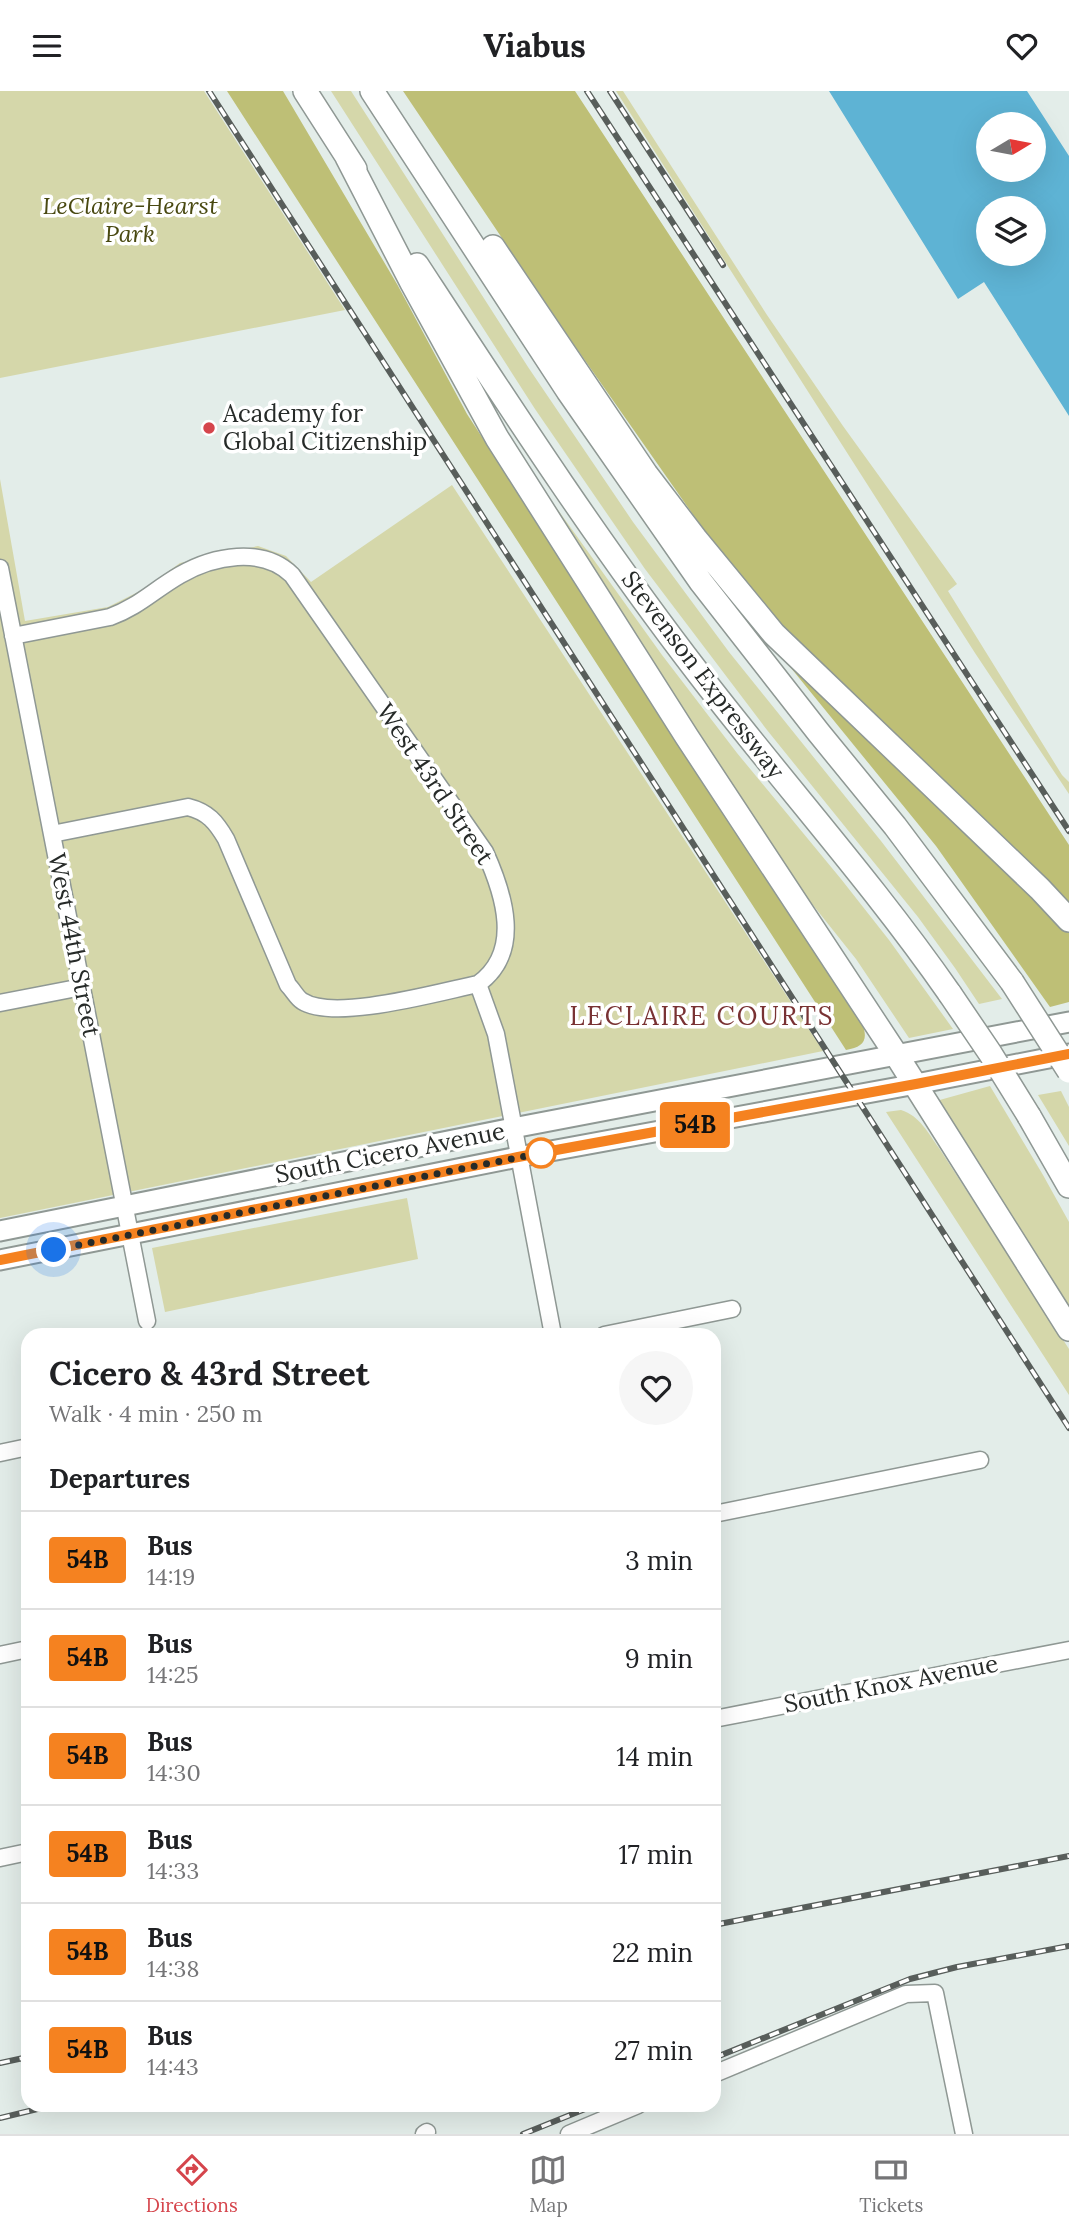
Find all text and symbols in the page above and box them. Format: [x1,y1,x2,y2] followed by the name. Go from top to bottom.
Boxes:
[483,25,586,66] text: Viabus
[28,27,66,65] icon: menu
[1003,27,1041,65] icon: heart
[976,112,1046,182] north arrow
[976,112,1046,266] map controls
[42,190,218,249] park label: LeClaire-Hearst Park
[976,196,1046,266] button: layers
[222,398,427,457] place label: Academy for Global Citizenship
[201,420,217,436] marker: Academy for Global Citizenship
[615,565,792,785] street label: Stevenson Expressway
[370,697,501,871] street label: West 43rd Street
[41,850,108,1040] street label: West 44th Street
[569,999,835,1032] district label: LECLAIRE COURTS
[655,1102,735,1148] line badge: 54B
[674,1109,716,1140] text: 54B
[273,1115,507,1190] street label: South Cicero Avenue
[526,1138,556,1168] unlabelled marker
[36,1232,71,1267] your location
[619,1351,693,1425] button: heart
[49,1352,369,1394] text: Cicero & 43rd Street
[49,1399,262,1428] text: Walk · 4 min · 250 m
[49,1462,190,1495] text: Departures
[147,1529,193,1562] text: Bus
[66,1544,109,1575] text: 54B
[625,1544,693,1577] text: 3 min
[147,1562,195,1591] text: 14:19
[147,1627,193,1660] text: Bus
[66,1642,109,1673] text: 54B
[625,1642,693,1675] text: 9 min
[781,1648,1001,1719] street label: South Knox Avenue
[147,1660,198,1689] text: 14:25
[147,1725,193,1758] text: Bus
[66,1740,109,1771] text: 54B
[616,1740,693,1773] text: 14 min
[147,1758,201,1787] text: 14:30
[147,1823,193,1856] text: Bus
[66,1838,109,1869] text: 54B
[618,1838,693,1871] text: 17 min
[147,1856,199,1885] text: 14:33
[147,1921,193,1954] text: Bus
[66,1936,109,1967] text: 54B
[612,1936,693,1969] text: 22 min
[147,1954,199,1983] text: 14:38
[147,2019,193,2052] text: Bus
[66,2034,109,2065] text: 54B
[614,2034,693,2067] text: 27 min
[147,2052,199,2081] text: 14:43
[146,2151,238,2217] tab: Directions
[529,2151,568,2217] tab: Map
[859,2151,923,2217] tab: Tickets

